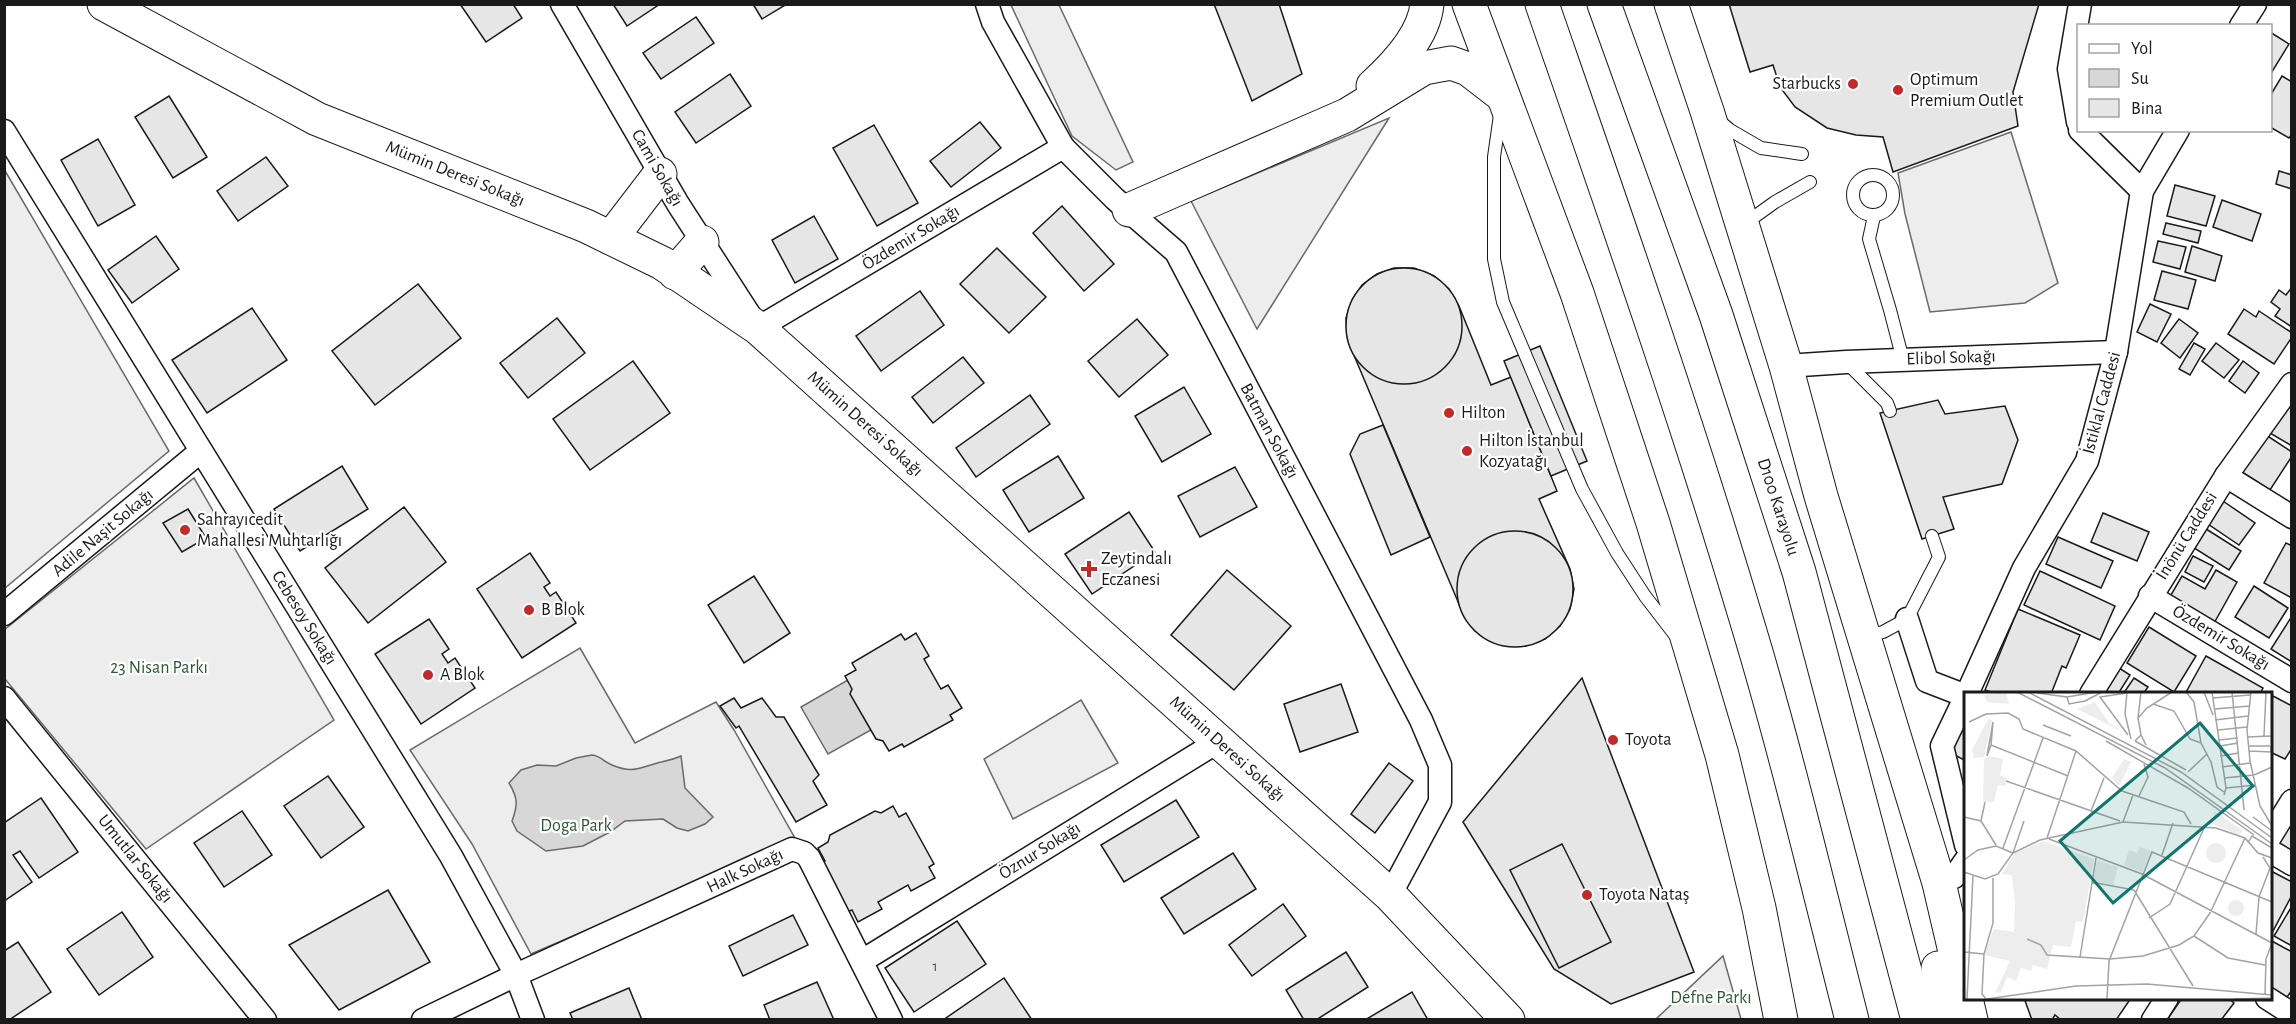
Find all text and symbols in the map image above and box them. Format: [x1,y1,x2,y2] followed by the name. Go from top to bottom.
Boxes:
[2077,24,2272,132] legend
[2131,40,2153,58] text: Yol
[2131,70,2149,88] text: Su
[1910,71,2023,110] place label: Optimum Premium Outlet
[1773,75,1841,93] place label: Starbucks
[1846,77,1860,91] marker: Starbucks
[1891,83,1905,97] marker: Optimum Premium Outlet
[2131,100,2163,118] text: Bina
[628,126,686,210] street label: Cami Sokağı
[383,138,527,210] street label: Mümin Deresi Sokağı
[858,200,963,274] street label: Özdemir Sokağı
[1906,347,1996,369] street label: Elibol Sokağı
[2078,349,2124,456] street label: İstiklal Caddesi
[804,368,926,480] street label: Mümin Deresi Sokağı
[1236,381,1302,481] street label: Batman Sokağı
[1461,404,1506,422] place label: Hilton
[1442,406,1456,420] marker: Hilton
[1479,430,1584,471] place label: Hilton İstanbul Kozyatağı
[1460,444,1474,458] marker: Hilton İstanbul Kozyatağı
[1754,456,1802,558] street label: D100 Karayolu
[49,486,157,580] street label: Adile Naşit Sokağı
[2151,488,2221,583] street label: İnönü Caddesi
[197,511,342,550] place label: Sahrayıcedit Mahallesi Muhtarlığı
[178,523,192,537] marker: Sahrayıcedit Mahallesi Muhtarlığı
[1101,550,1172,589] place label: Zeytindalı Eczanesi
[1082,562,1096,576] marker: Zeytindalı Eczanesi
[268,568,340,668] street label: Cebesoy Sokağı
[2169,600,2274,674] street label: Özdemir Sokağı
[541,601,586,619] place label: B Blok
[522,603,536,617] marker: B Blok
[110,659,208,677] park label: 23 Nisan Parkı
[440,666,485,684] place label: A Blok
[421,668,435,682] marker: A Blok
[1964,692,2272,1000] inset map
[1166,693,1288,805] street label: Mümin Deresi Sokağı
[1625,731,1672,749] place label: Toyota
[1606,733,1620,747] marker: Toyota
[94,811,176,907] street label: Umutlar Sokağı
[540,817,612,835] park label: Doga Park
[995,817,1084,883] street label: Öznur Sokağı
[704,845,786,897] street label: Halk Sokağı
[1599,886,1690,904] place label: Toyota Nataş
[1580,888,1594,902] marker: Toyota Nataş
[932,959,938,974] house number: 1
[1670,989,1752,1007] park label: Defne Parkı

